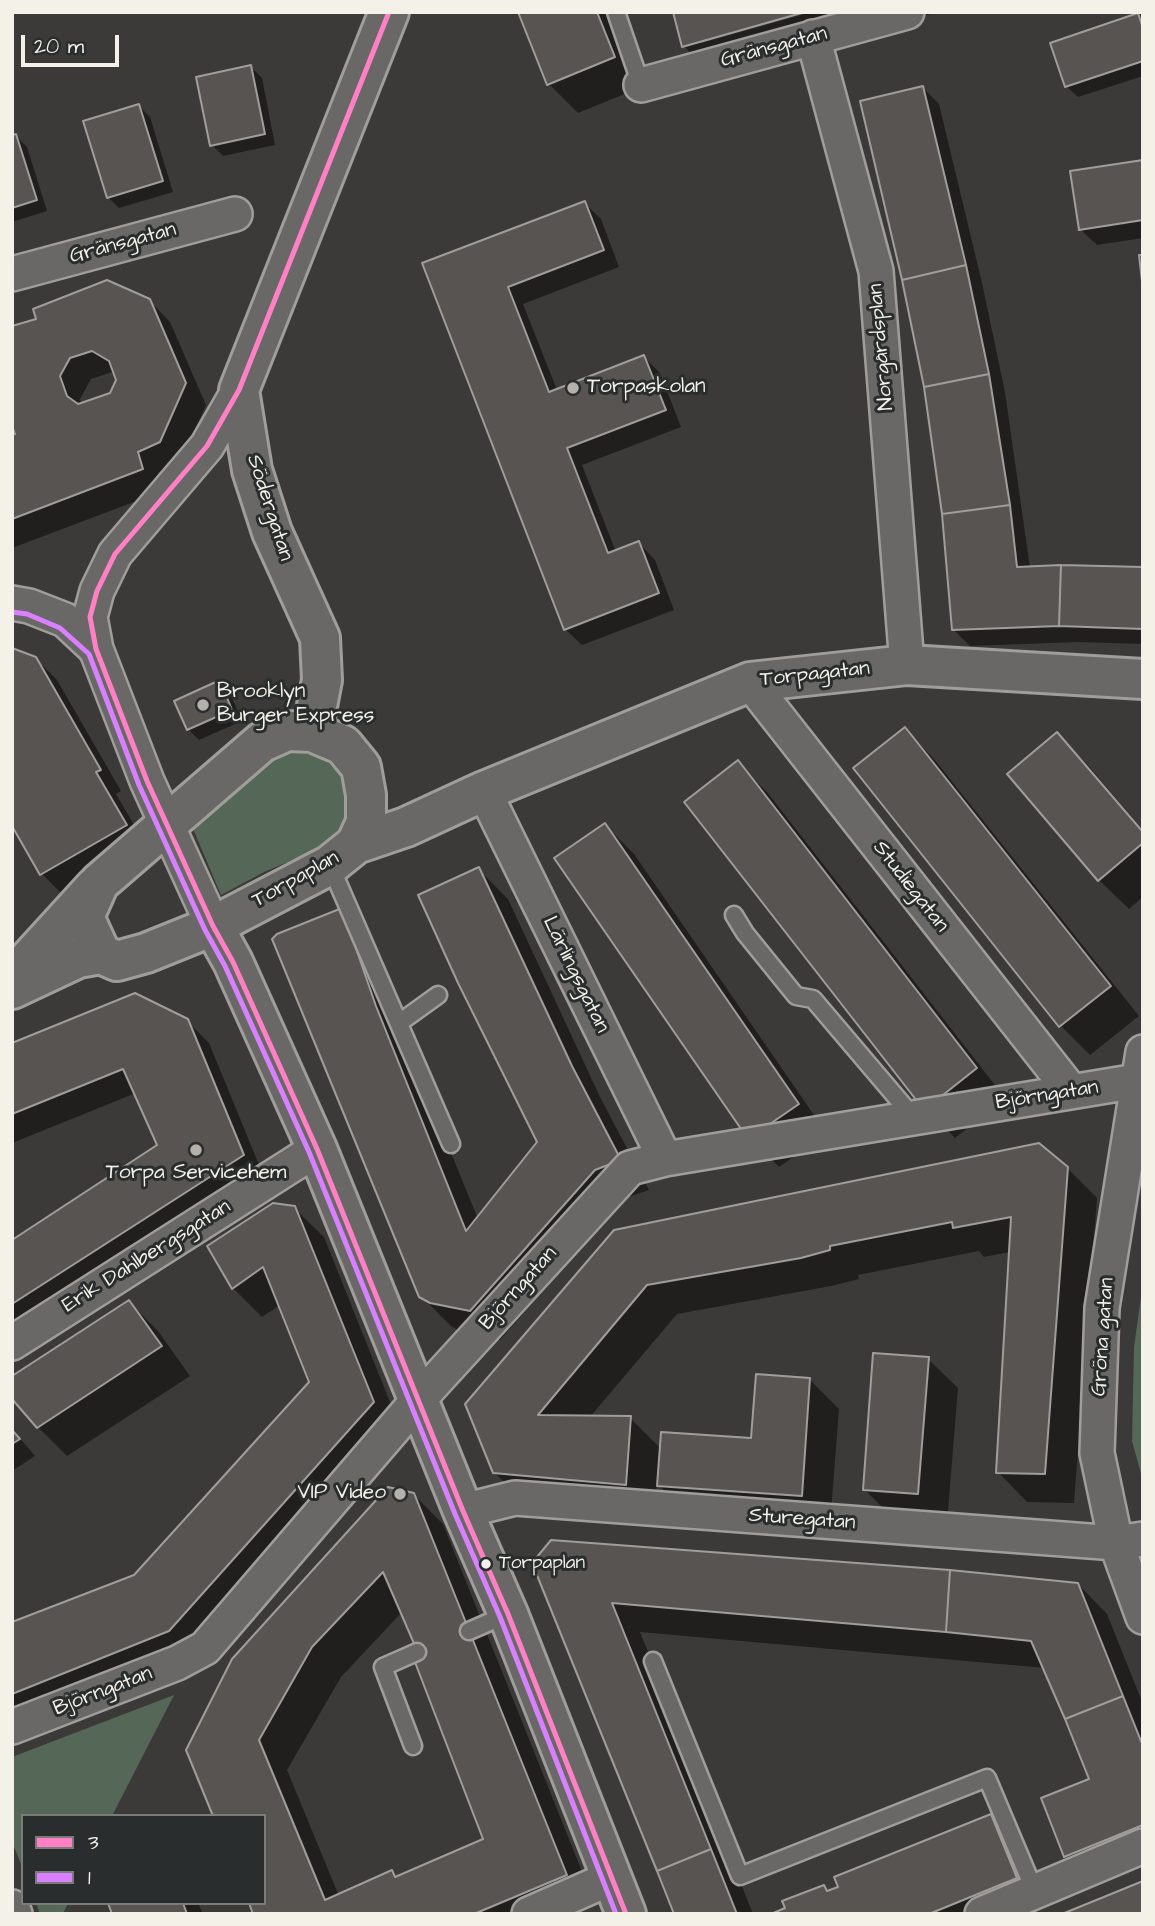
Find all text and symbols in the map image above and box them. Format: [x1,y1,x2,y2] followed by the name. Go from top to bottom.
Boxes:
[24,21,122,65] scale bar
[718,22,830,74] street label: Gränsgatan
[34,32,84,61] text: 20 m
[67,218,179,270] street label: Gränsgatan
[864,283,900,411] street label: Norgårdsplan
[587,375,706,401] place label: Torpaskolan
[565,380,581,396] marker: Torpaskolan
[240,452,298,564] street label: Södergatan
[759,657,871,693] street label: Torpagatan
[217,680,374,730] place label: Brooklyn Burger Express
[195,697,211,713] marker: Brooklyn Burger Express
[866,836,954,938] street label: Studiegatan
[248,846,344,914] street label: Torpaplan
[536,913,614,1037] street label: Lärlingsgatan
[994,1075,1100,1117] street label: Björngatan
[188,1142,204,1158] marker: Torpa Servicehem
[106,1161,286,1187] place label: Torpa Servicehem
[58,1195,236,1319] street label: Erik Dahlbergsgatan
[475,1242,563,1336] street label: Björngatan
[1087,1277,1121,1397] street label: Gröna gatan
[298,1481,386,1507] place label: VIP Video
[392,1486,408,1502] marker: VIP Video
[748,1504,856,1536] street label: Sturegatan
[499,1553,585,1575] place label: Torpaplan
[479,1557,493,1571] marker: Torpaplan
[50,1662,156,1722] street label: Björngatan
[21,1814,266,1905] legend
[88,1828,99,1857] text: 3
[88,1863,91,1892] text: 1

